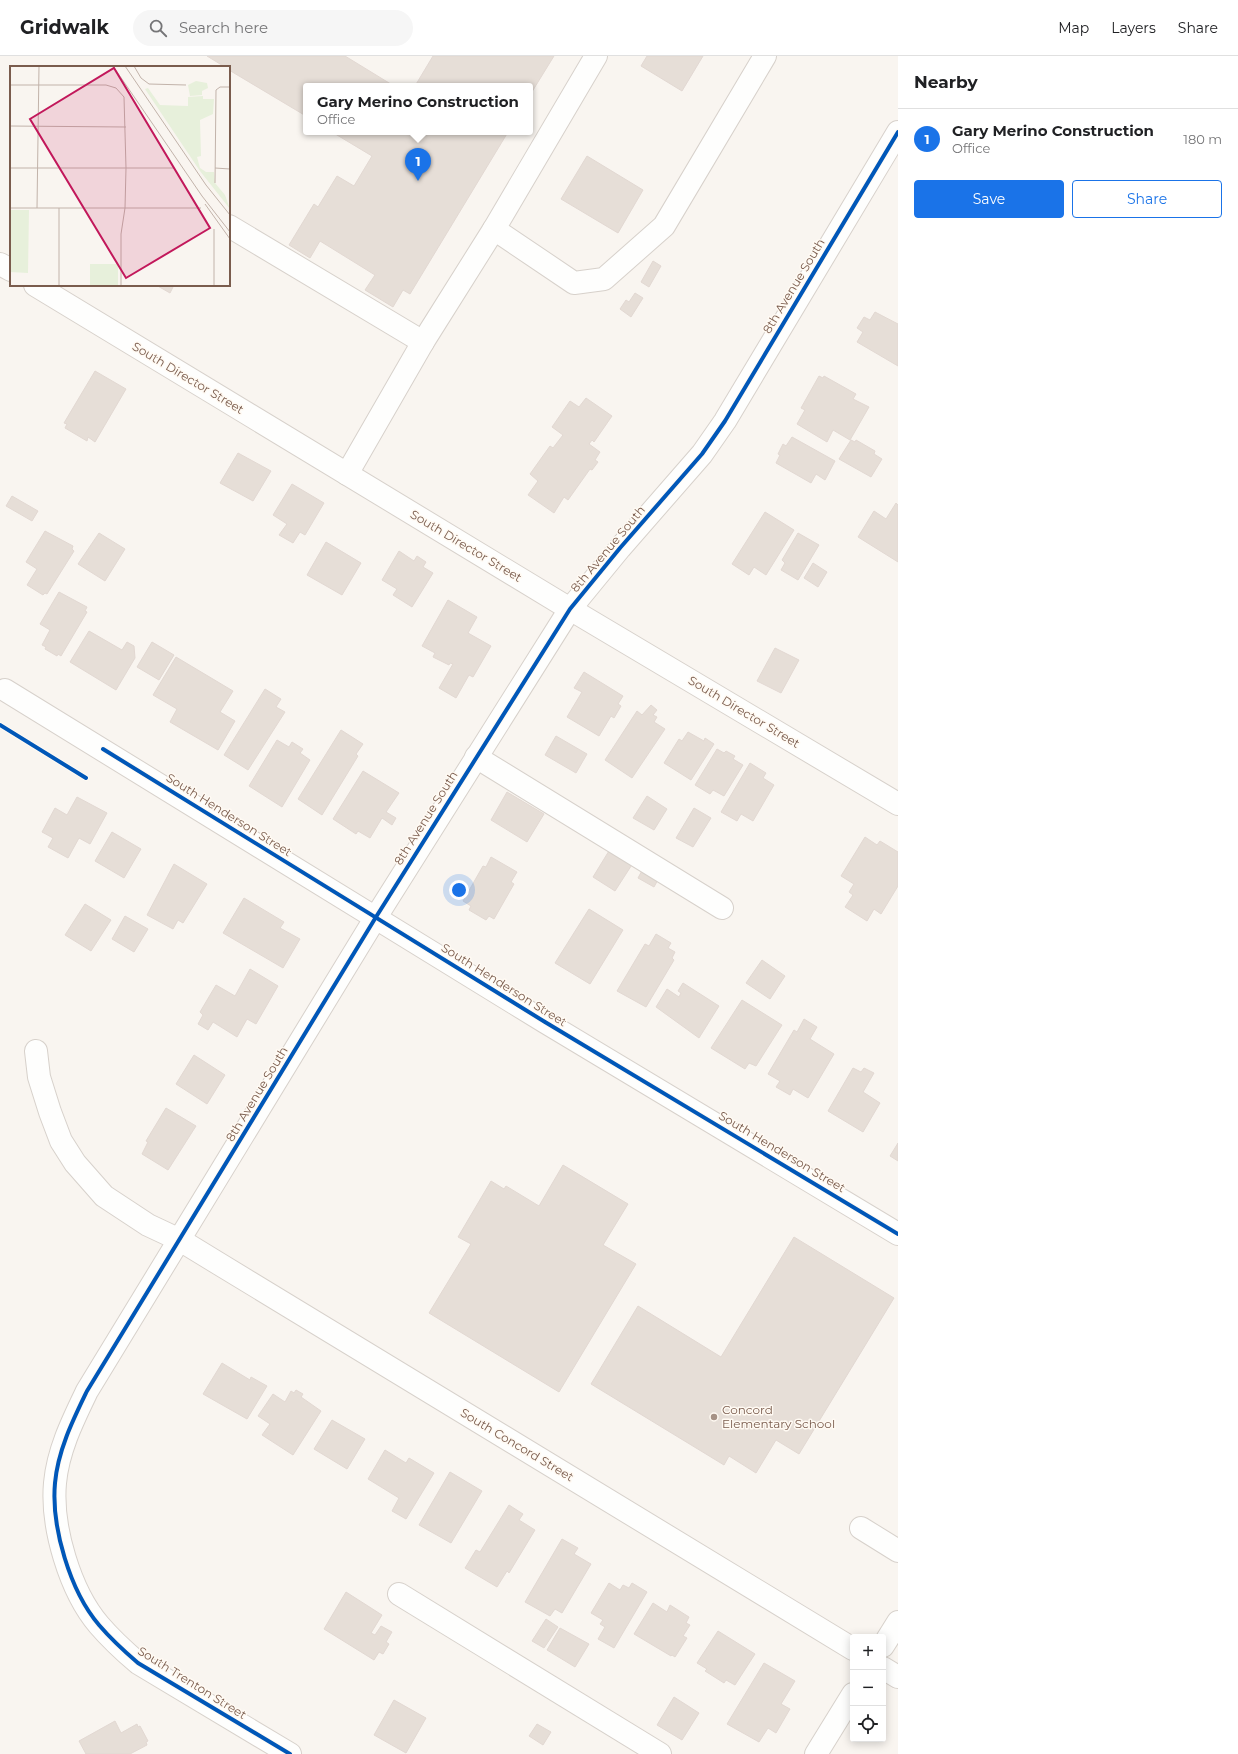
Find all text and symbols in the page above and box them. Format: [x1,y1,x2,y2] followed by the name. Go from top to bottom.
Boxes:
[133,10,413,46] search box
[20,16,109,39] text: Gridwalk
[147,17,169,39] icon: search
[179,18,268,37] text: Search here
[1058,19,1089,37] text: Map
[1111,19,1156,37] text: Layers
[1178,19,1218,37] text: Share
[10,66,230,286] inset map
[914,72,978,92] text: Nearby
[303,83,533,135] popup
[317,92,519,111] text: Gary Merino Construction
[317,111,355,127] text: Office
[952,121,1154,140] text: Gary Merino Construction
[924,131,930,147] text: 1
[1183,131,1222,147] text: 180 m
[952,140,990,156] text: Office
[405,148,431,181] pin: 1
[914,180,1064,218] button: Save
[1072,180,1222,218] button: Share
[759,236,828,336] street label: 8th Avenue South
[130,338,247,417] street label: South Director Street
[567,502,648,595] street label: 8th Avenue South
[408,506,525,585] street label: South Director Street
[686,672,803,751] street label: South Director Street
[391,768,461,868] street label: 8th Avenue South
[164,770,295,859] street label: South Henderson Street
[449,880,469,900] your location
[439,940,570,1029] street label: South Henderson Street
[222,1044,291,1144] street label: 8th Avenue South
[716,1108,848,1195] street label: South Henderson Street
[722,1402,835,1431] place label: Concord Elementary School
[458,1405,577,1484] street label: South Concord Street
[709,1412,719,1422] marker: Concord Elementary School
[850,1634,886,1742] map controls
[850,1634,886,1670] button: +
[135,1643,250,1722] street label: South Trenton Street
[850,1670,886,1706] button: −
[850,1706,886,1742] button: locate

